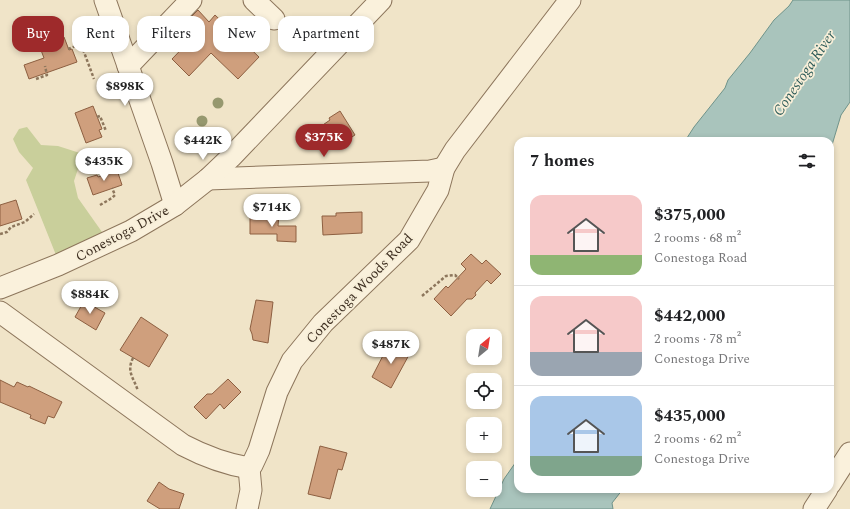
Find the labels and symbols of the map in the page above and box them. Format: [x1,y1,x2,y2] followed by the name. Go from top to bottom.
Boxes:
[767,25,842,121] water label: Conestoga River
[97,73,153,107] pin: $898K
[296,124,352,158] pin: $375K
[175,127,231,161] pin: $442K
[76,148,132,182] pin: $435K
[244,194,300,228] pin: $714K
[72,200,173,267] street label: Conestoga Drive
[301,228,418,348] street label: Conestoga Woods Road
[62,281,118,315] pin: $884K
[466,329,502,365] north arrow
[363,331,419,365] pin: $487K

